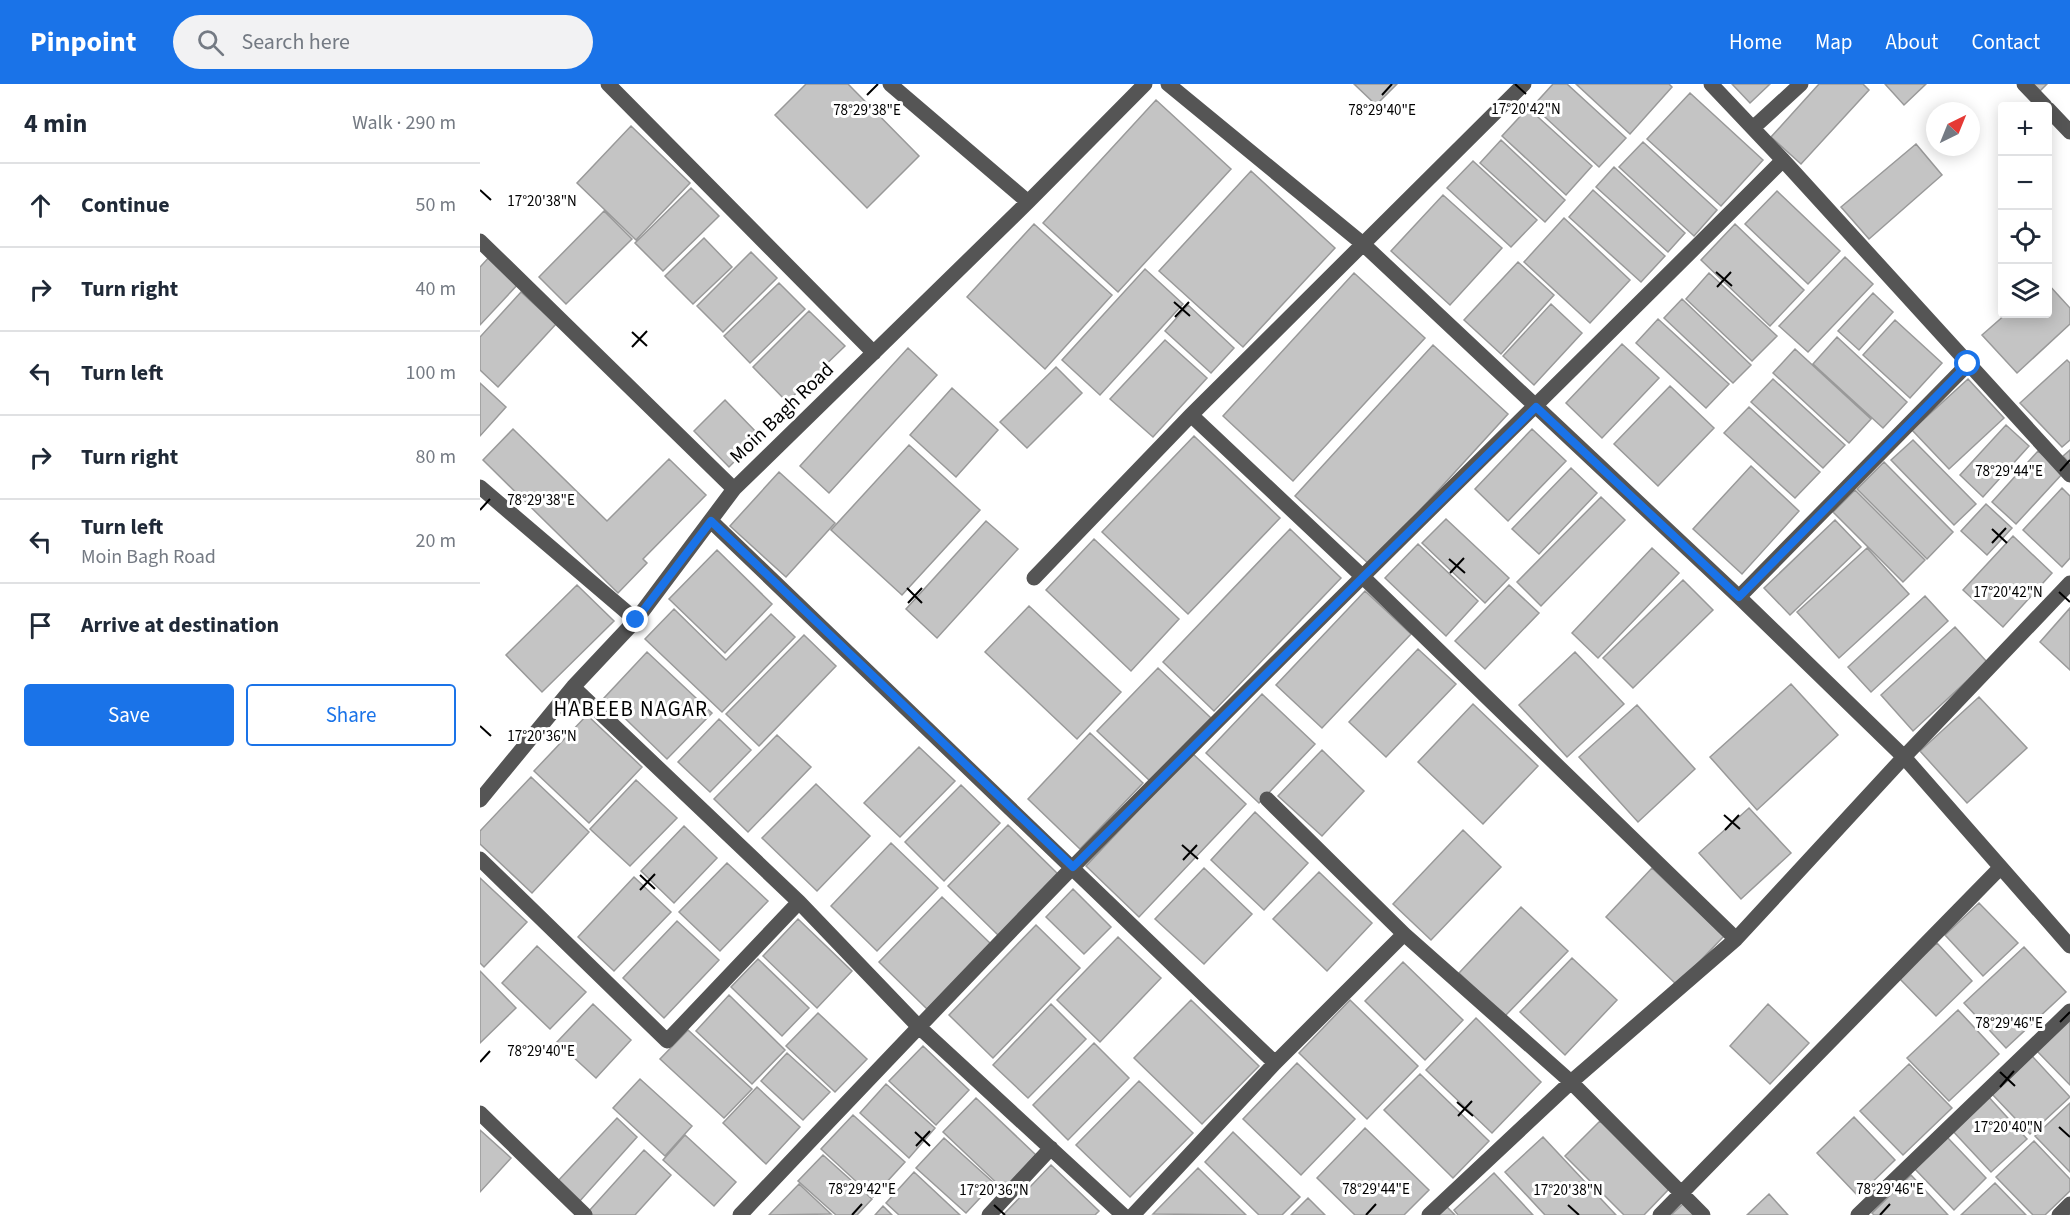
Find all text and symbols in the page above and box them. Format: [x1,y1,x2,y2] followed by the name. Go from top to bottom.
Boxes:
[173,15,593,69] search box
[30,22,137,62] text: Pinpoint
[194,26,227,59] icon: search
[242,26,350,58] text: Search here
[1729,27,1782,57] text: Home
[1815,27,1853,57] text: Map
[1886,27,1938,57] text: About
[1971,27,2040,57] text: Contact
[1491,99,1561,120] text: 17°20'42"N
[833,100,901,121] text: 78°29'38"E
[1348,100,1416,121] text: 78°29'40"E
[1926,102,1980,156] north arrow
[1998,102,2052,318] map controls
[1998,102,2052,156] button: +
[24,105,87,142] text: 4 min
[352,109,456,137] text: Walk · 290 m
[1998,156,2052,210] button: −
[24,189,57,222] icon: ahead
[81,189,170,221] text: Continue
[416,191,456,219] text: 50 m
[507,191,577,212] text: 17°20'38"N
[1998,210,2052,264] button: locate
[1998,264,2052,318] button: layers
[24,273,57,306] icon: right
[81,273,178,305] text: Turn right
[416,275,456,303] text: 40 m
[1954,350,1980,376] route start
[724,356,840,470] street label: Moin Bagh Road
[24,357,57,390] icon: left
[81,357,163,389] text: Turn left
[406,359,456,387] text: 100 m
[24,441,57,474] icon: right
[81,441,178,473] text: Turn right
[416,443,456,471] text: 80 m
[1975,461,2043,482] text: 78°29'44"E
[507,490,575,511] text: 78°29'38"E
[81,511,163,543] text: Turn left
[24,525,57,558] icon: left
[416,527,456,555] text: 20 m
[81,543,216,571] text: Moin Bagh Road
[1973,582,2043,603] text: 17°20'42"N
[622,606,648,632] route end
[24,609,57,642] icon: arrive
[81,609,279,641] text: Arrive at destination
[24,684,234,746] button: Save
[246,684,456,746] button: Share
[553,694,709,724] district label: HABEEB NAGAR
[507,726,577,747] text: 17°20'36"N
[1975,1013,2043,1034] text: 78°29'46"E
[507,1041,575,1062] text: 78°29'40"E
[1973,1117,2043,1138] text: 17°20'40"N
[828,1179,896,1200] text: 78°29'42"E
[1342,1179,1410,1200] text: 78°29'44"E
[1856,1179,1924,1200] text: 78°29'46"E
[959,1180,1029,1201] text: 17°20'36"N
[1533,1180,1603,1201] text: 17°20'38"N

